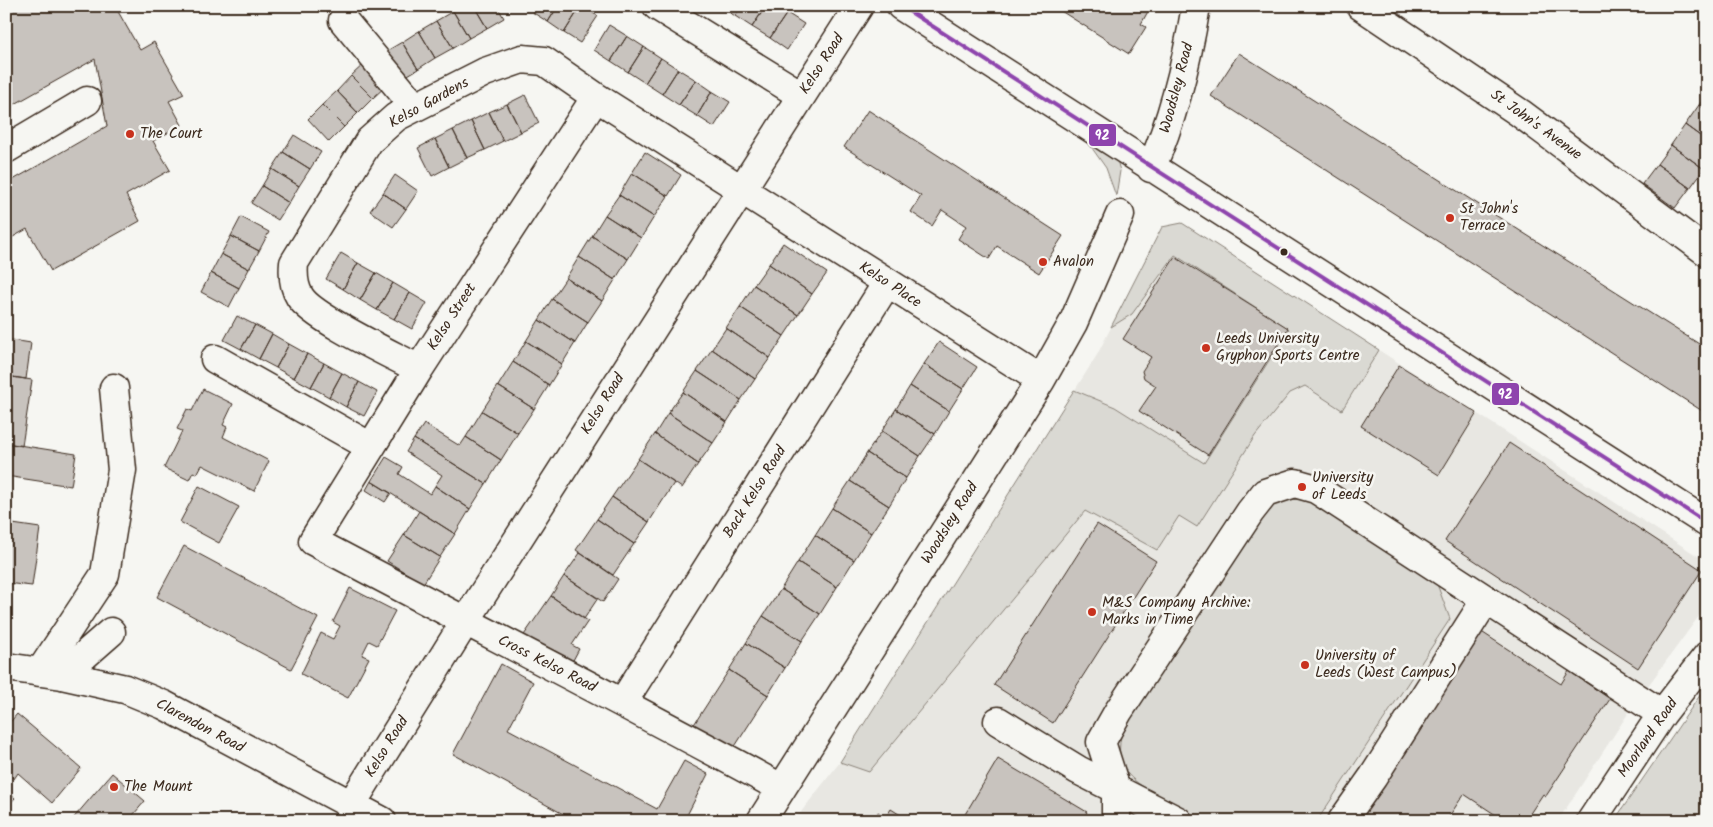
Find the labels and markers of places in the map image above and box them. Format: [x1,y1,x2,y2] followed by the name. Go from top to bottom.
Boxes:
[140,122,203,146] place label: The Court
[124,128,136,140] marker: The Court
[1460,197,1519,238] place label: St John's Terrace
[1444,212,1456,224] marker: St John's Terrace
[1279,247,1289,257] unlabelled marker
[1053,250,1094,274] place label: Avalon
[1037,256,1049,268] marker: Avalon
[1216,327,1360,368] place label: Leeds University Gryphon Sports Centre
[1200,342,1212,354] marker: Leeds University Gryphon Sports Centre
[1312,466,1374,507] place label: University of Leeds
[1296,481,1308,493] marker: University of Leeds
[1102,591,1251,632] place label: M&S Company Archive: Marks in Time
[1086,606,1098,618] marker: M&S Company Archive: Marks in Time
[1315,644,1457,685] place label: University of Leeds (West Campus)
[1299,659,1311,671] marker: University of Leeds (West Campus)
[124,775,193,799] place label: The Mount
[108,781,120,793] marker: The Mount

